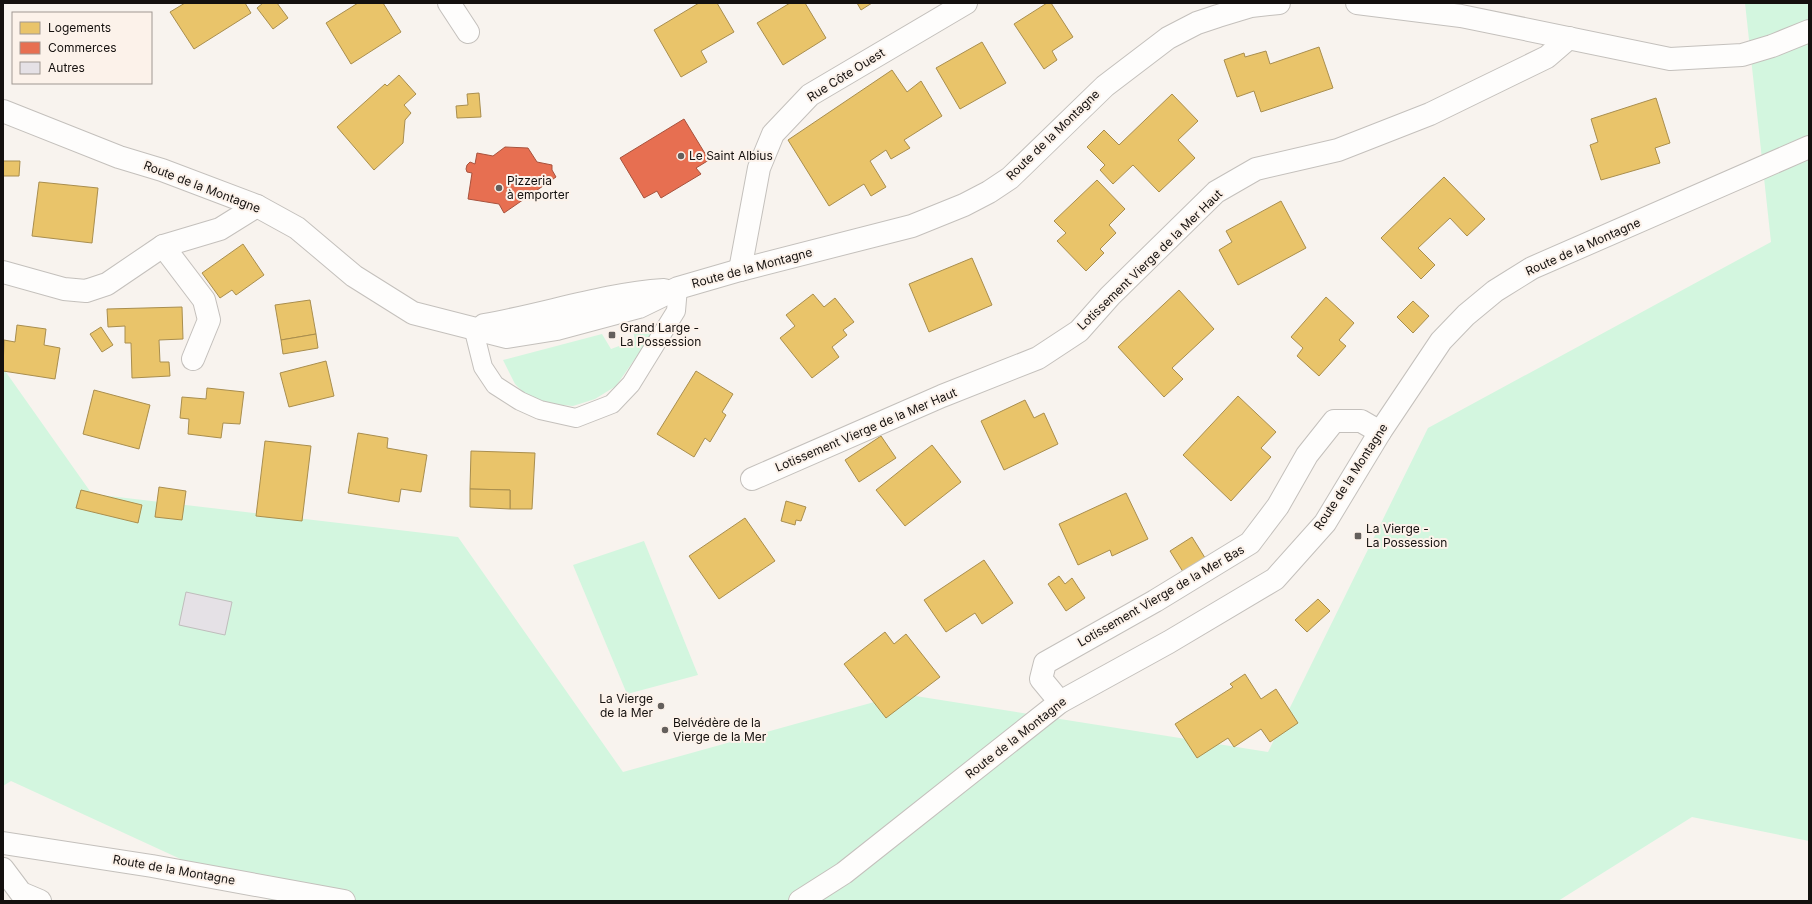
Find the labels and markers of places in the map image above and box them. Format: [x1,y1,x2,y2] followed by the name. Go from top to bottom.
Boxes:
[689,148,773,163] place label: Le Saint Albius
[676,151,686,161] marker: Le Saint Albius
[507,173,570,202] place label: Pizzeria à emporter
[494,183,504,193] marker: Pizzeria à emporter
[620,320,701,349] place label: Grand Large - La Possession
[607,330,617,340] marker: Grand Large - La Possession
[1366,521,1447,550] place label: La Vierge - La Possession
[1353,531,1363,541] marker: La Vierge - La Possession
[599,691,653,720] place label: La Vierge de la Mer
[656,701,666,711] marker: La Vierge de la Mer
[673,715,767,744] place label: Belvédère de la Vierge de la Mer
[660,725,670,735] marker: Belvédère de la Vierge de la Mer

